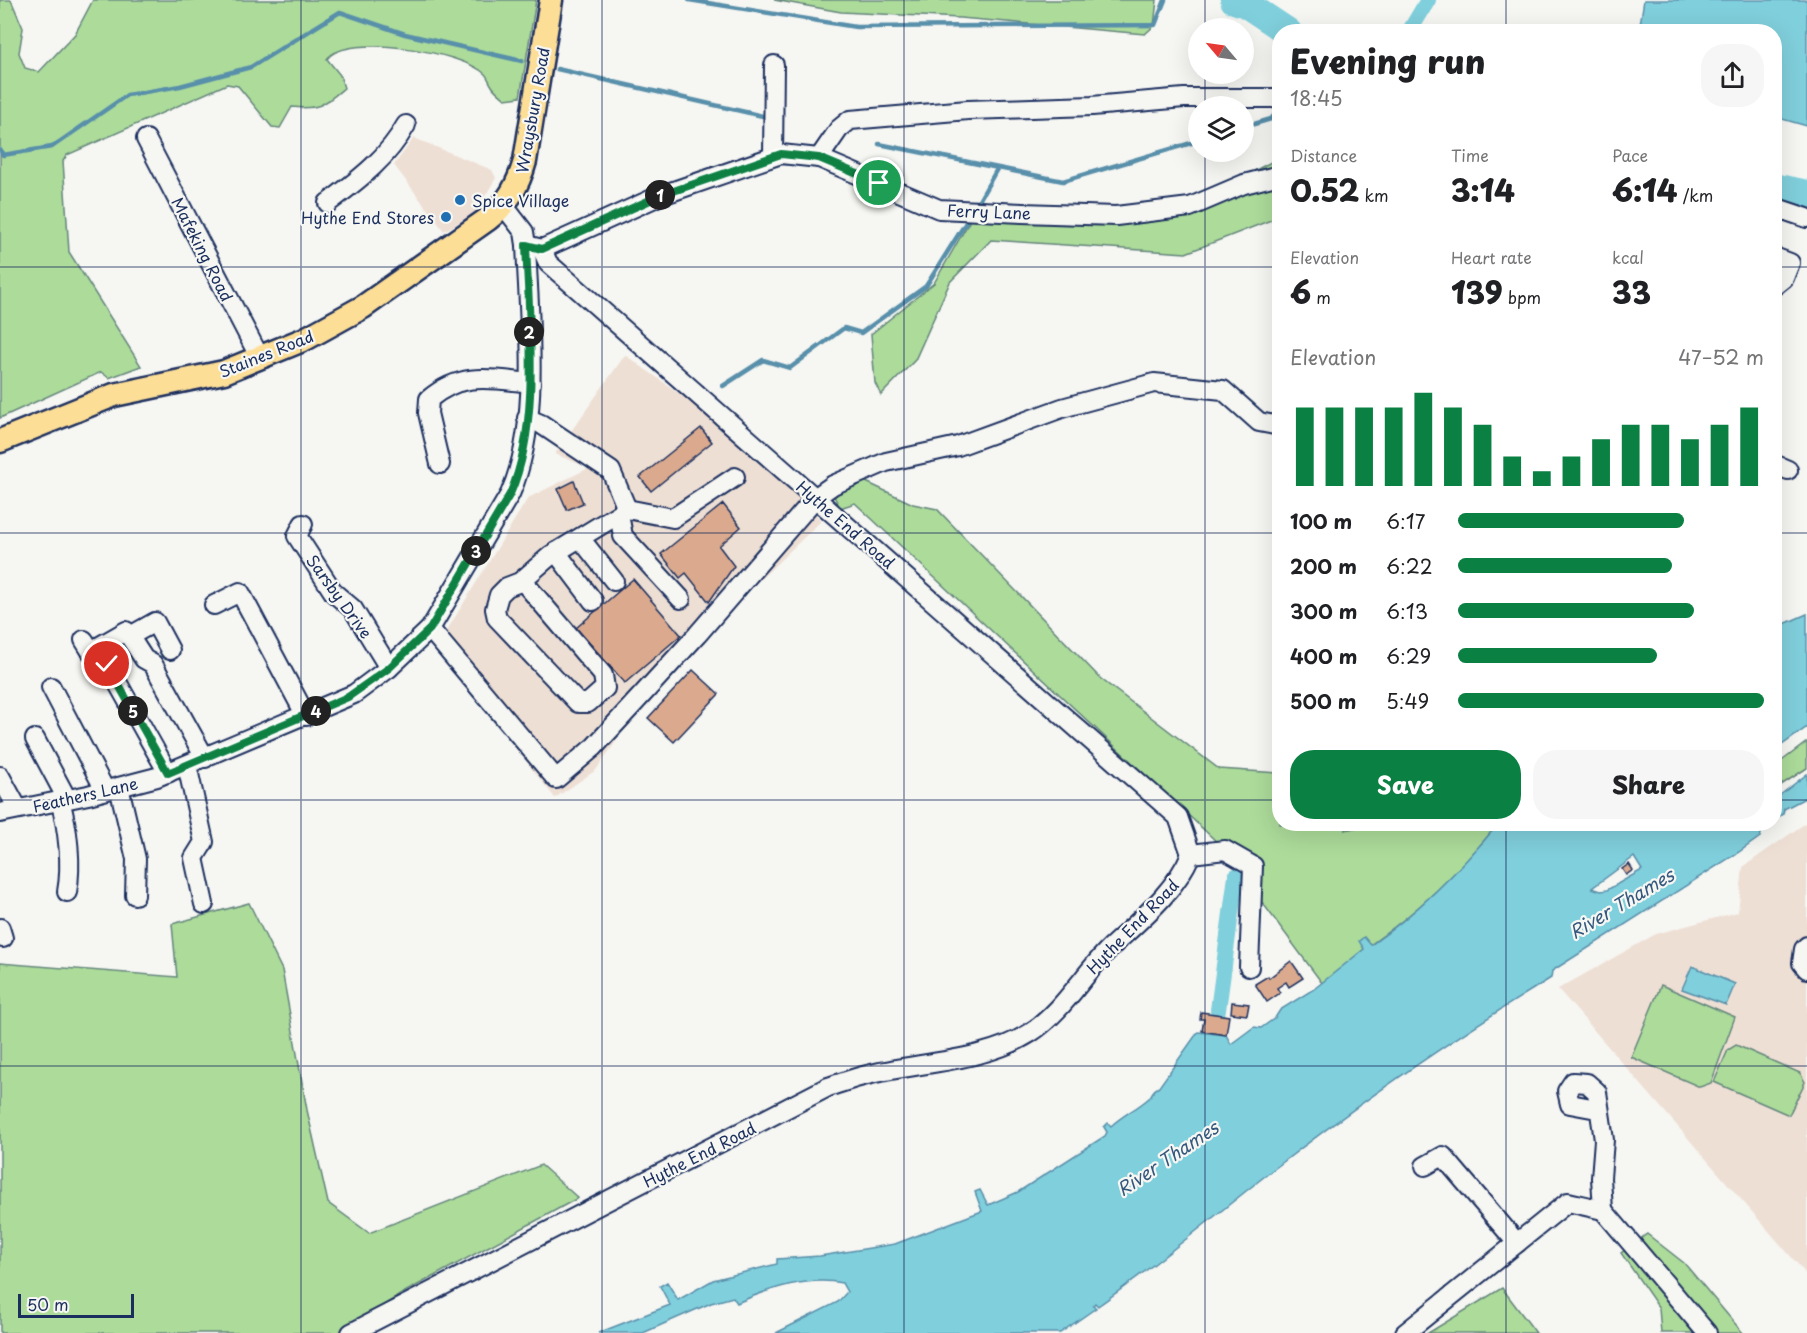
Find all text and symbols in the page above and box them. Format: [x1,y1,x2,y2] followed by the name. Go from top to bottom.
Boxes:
[1188,18,1254,84] north arrow
[1188,18,1254,162] map controls
[1290,35,1485,85] text: Evening run
[1701,44,1764,107] button: share
[509,45,555,175] street label: Wraysbury Road
[1290,83,1343,113] text: 18:45
[1188,96,1254,162] button: layers
[1290,143,1357,167] text: Distance
[1451,143,1489,167] text: Time
[1612,143,1648,167] text: Pace
[853,157,904,208] pin
[862,166,895,199] icon: arrive
[1290,167,1359,212] text: 0.52
[1451,167,1515,212] text: 3:14
[1612,167,1677,212] text: 6:14
[645,180,675,210] pin: 1
[656,183,664,207] text: 1
[1359,183,1389,207] text: km
[1677,183,1713,207] text: /km
[472,188,569,212] place label: Spice Village
[166,193,240,305] street label: Mafeking Road
[453,193,467,207] marker: Spice Village
[947,198,1031,224] street label: Ferry Lane
[301,205,434,229] place label: Hythe End Stores
[439,210,453,224] marker: Hythe End Stores
[1290,245,1359,269] text: Elevation
[1451,245,1532,269] text: Heart rate
[1612,245,1644,269] text: kcal
[1290,269,1311,314] text: 6
[1451,269,1503,314] text: 139
[1612,269,1651,314] text: 33
[1311,285,1331,309] text: m
[1503,285,1541,309] text: bpm
[514,317,544,347] pin: 2
[523,320,535,344] text: 2
[215,323,317,383] street label: Staines Road
[1290,342,1376,372] text: Elevation
[1678,342,1764,372] text: 47–52 m
[791,474,901,574] street label: Hythe End Road
[1290,506,1352,536] text: 100 m
[1386,506,1425,536] text: 6:17
[461,536,491,566] pin: 3
[471,539,481,563] text: 3
[301,549,379,643] street label: Sarsby Drive
[1290,551,1357,581] text: 200 m
[1386,551,1433,581] text: 6:22
[1290,596,1358,626] text: 300 m
[1386,596,1428,626] text: 6:13
[81,638,132,689] pin
[1290,641,1358,671] text: 400 m
[1386,641,1431,671] text: 6:29
[90,647,123,680] icon: check
[1290,686,1357,716] text: 500 m
[1386,686,1429,716] text: 5:49
[118,696,148,726] pin: 5
[301,696,331,726] pin: 4
[128,699,138,723] text: 5
[311,699,321,723] text: 4
[1290,750,1521,819] button: Save
[1533,750,1764,819] button: Share
[30,770,140,818] street label: Feathers Lane
[1564,860,1680,945] water label: River Thames
[1080,873,1184,979] street label: Hythe End Road
[1111,1113,1225,1202] water label: River Thames
[638,1115,760,1193] street label: Hythe End Road
[18,1291,134,1318] scale bar
[27,1292,68,1316] text: 50 m

